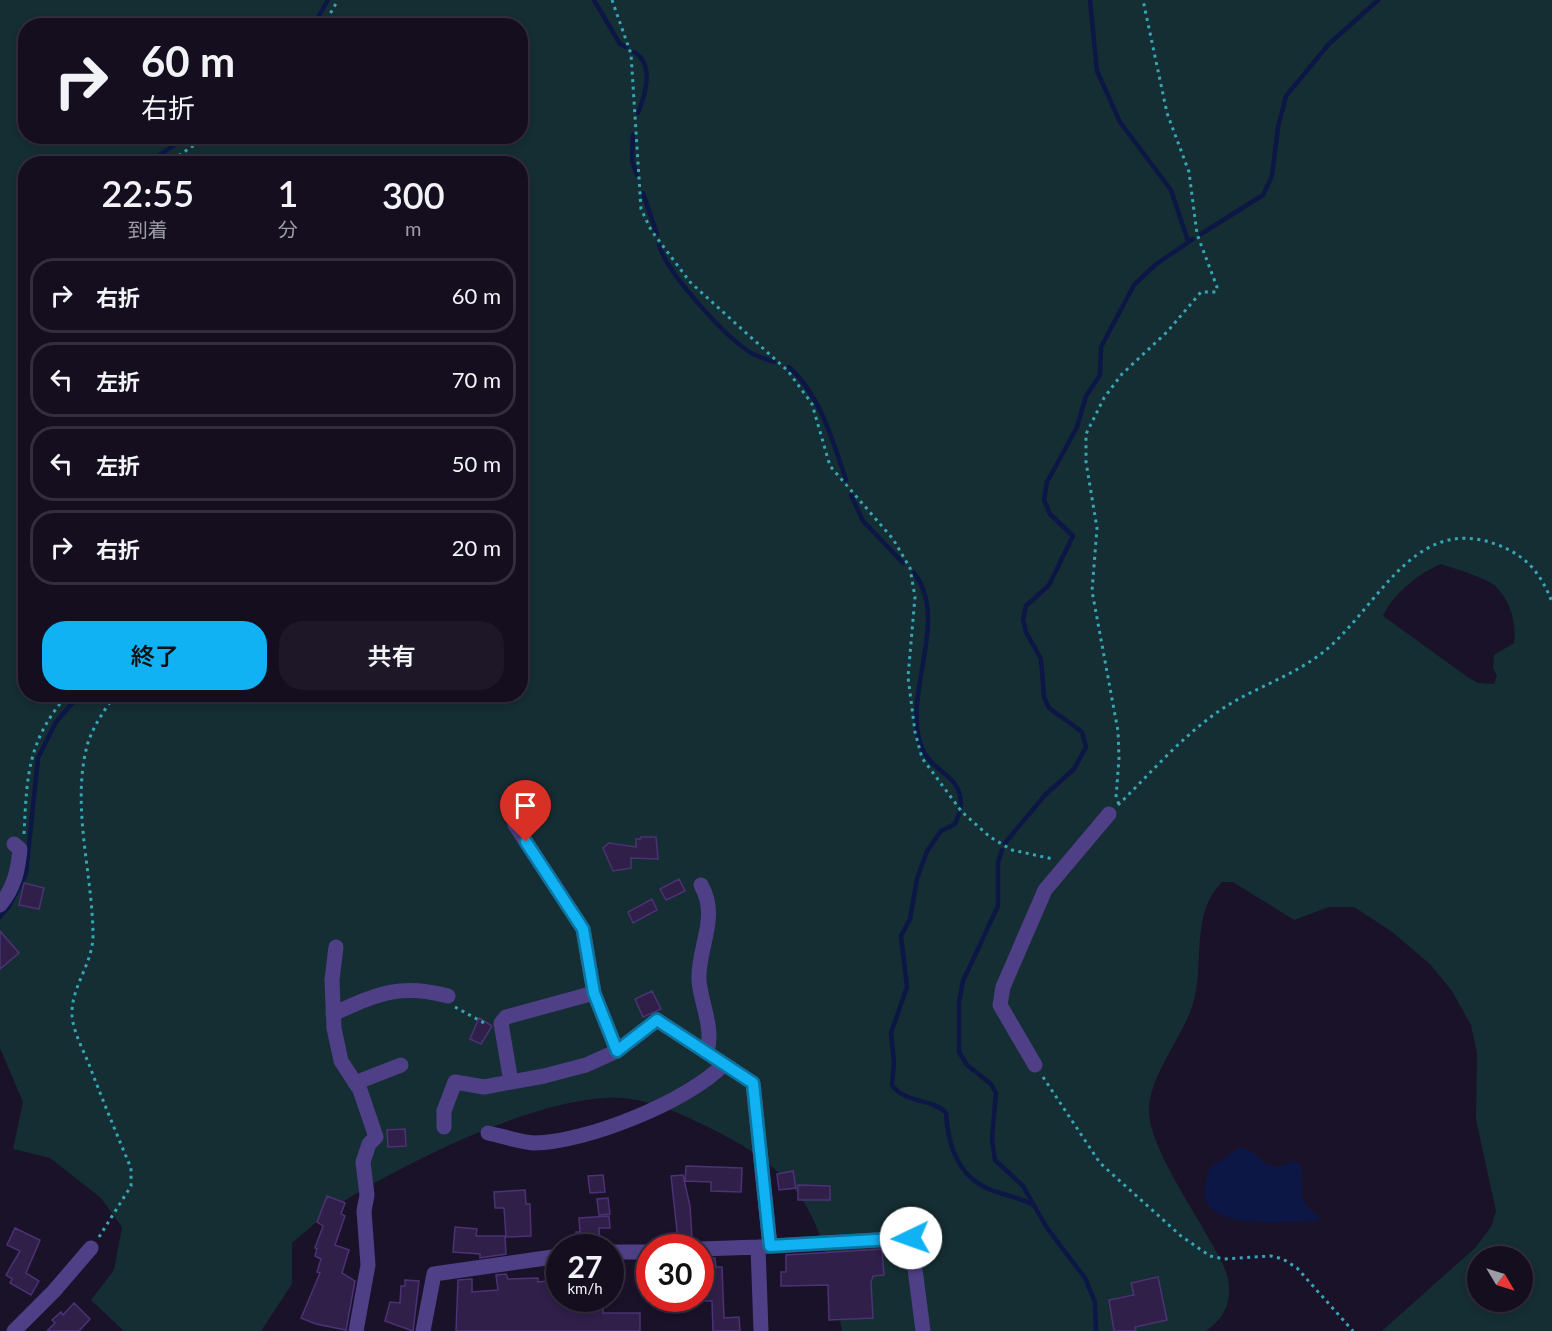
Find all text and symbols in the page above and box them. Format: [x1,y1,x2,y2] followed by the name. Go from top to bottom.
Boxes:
[141,36,235,86] text: 60 m
[42,42,120,120] icon: right
[141,91,195,124] text: 右折
[101,171,194,215] text: 22:55
[278,171,298,215] text: 1
[382,173,445,217] text: 300
[405,216,421,240] text: m
[128,217,168,241] text: 到着
[278,217,298,241] text: 分
[45,279,78,312] icon: right
[452,282,501,309] text: 60 m
[96,284,140,311] text: 右折
[45,363,78,396] icon: left
[452,366,501,393] text: 70 m
[96,368,140,395] text: 左折
[45,447,78,480] icon: left
[452,450,501,477] text: 50 m
[96,452,140,479] text: 左折
[45,531,78,564] icon: right
[452,534,501,561] text: 20 m
[96,536,140,563] text: 右折
[42,621,267,690] button: 終了
[279,621,504,690] button: 共有
[500,780,551,842] pin
[509,789,542,822] icon: arrive
[879,1206,943,1270] position arrow
[636,1234,714,1312] speed limit sign: 30
[1467,1246,1533,1312] north arrow
[1467,1246,1533,1312] map controls
[568,1248,602,1284] text: 27
[567,1279,603,1297] text: km/h

